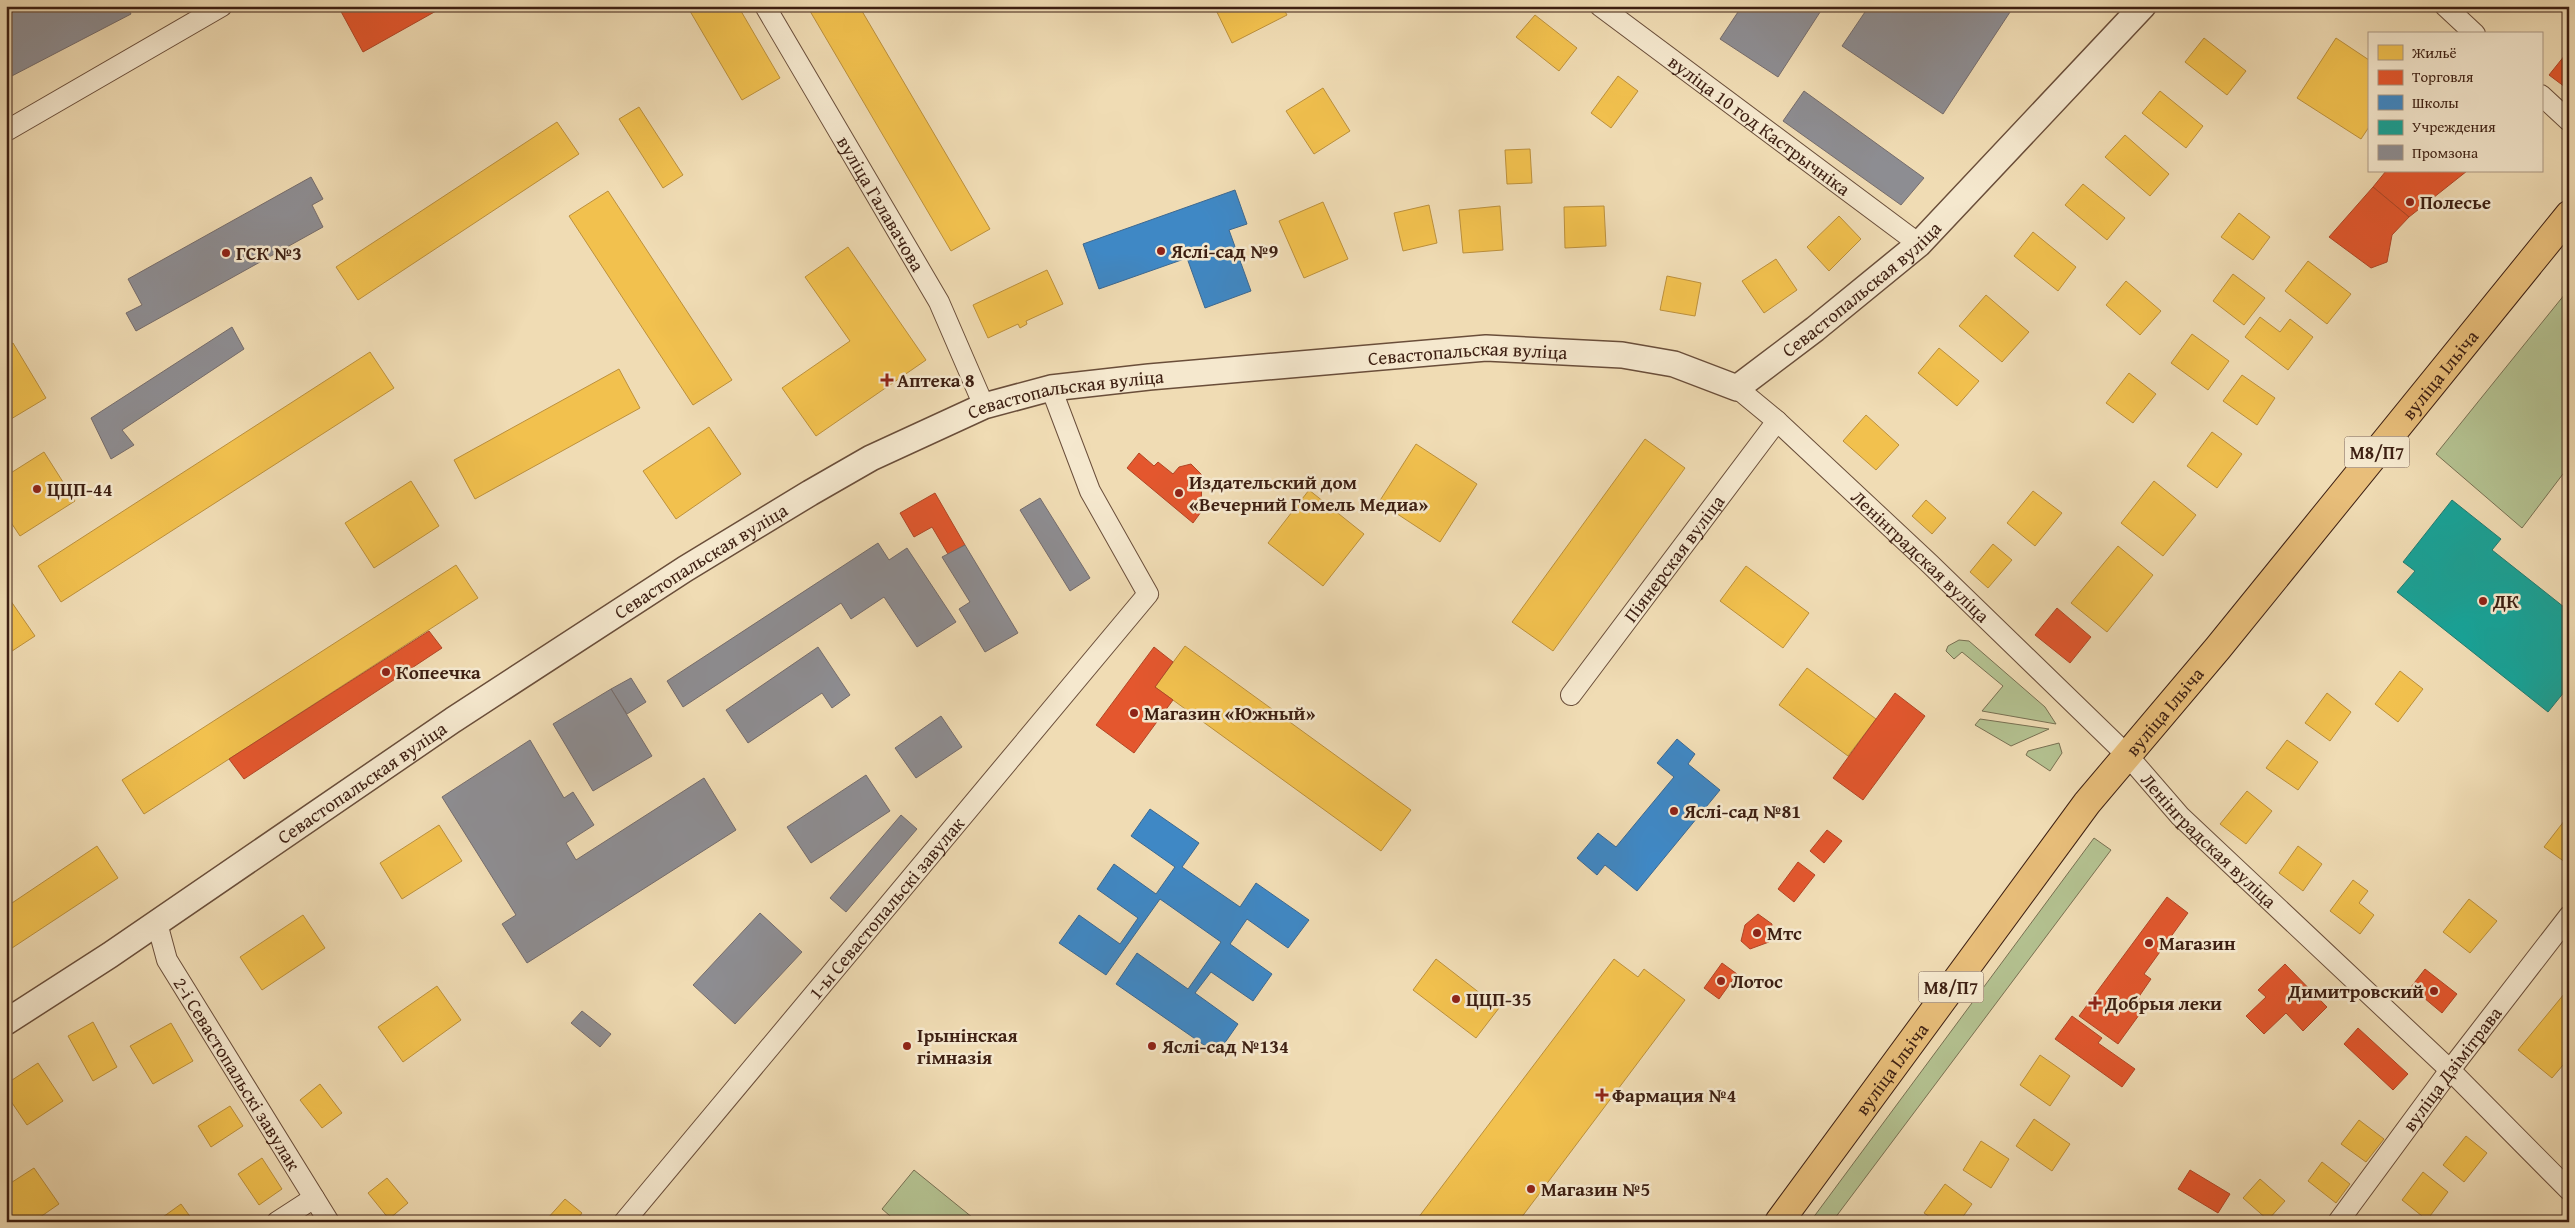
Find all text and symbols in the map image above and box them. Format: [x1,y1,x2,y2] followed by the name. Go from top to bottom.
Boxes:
[2368,32,2542,172] legend
[2411,42,2457,63] text: Жильё
[1663,48,1856,202] street label: вуліца 10 год Кастрычніка
[2412,66,2474,87] text: Торговля
[2412,92,2459,113] text: Школы
[2412,116,2496,137] text: Учреждения
[830,130,932,277] street label: вуліца Галавачова
[2412,142,2479,163] text: Промзона
[2420,188,2491,216] place label: Полесье
[2404,196,2416,208] marker: Полесье
[1776,215,1948,364] street label: Севастопальская вуліца
[1170,237,1278,265] place label: Яслі-сад №9
[236,239,302,267] place label: ГСК №3
[1155,245,1167,257] marker: Яслі-сад №9
[220,247,232,259] marker: ГСК №3
[2395,323,2485,426] street label: вуліца Ільіча
[1367,334,1568,372] street label: Севастопальская вуліца
[962,362,1165,426] street label: Севастопальская вуліца
[897,366,975,394] place label: Аптека 8
[881,374,893,386] marker: Аптека 8
[2344,437,2410,468] road number: М8/П7
[1189,468,1428,518] place label: Издательский дом «Вечерний Гомель Медиа»
[47,475,113,503] place label: ЦЦП-44
[31,483,43,495] marker: ЦЦП-44
[1845,483,1996,629] street label: Ленінградская вуліца
[1173,487,1185,499] marker: Издательский дом «Вечерний Гомель Медиа»
[1616,489,1731,628] street label: Піянерская вуліца
[608,496,793,626] street label: Севастопальская вуліца
[2492,587,2519,615] place label: ДК
[2477,595,2489,607] marker: ДК
[396,658,481,686] place label: Копеечка
[2119,661,2210,762] street label: вуліца Ільіча
[380,666,392,678] marker: Копеечка
[1144,699,1316,727] place label: Магазин «Южный»
[1128,707,1140,719] marker: Магазин «Южный»
[271,714,452,851] street label: Севастопальская вуліца
[2134,766,2283,914] street label: Ленінградская вуліца
[1683,797,1801,825] place label: Яслі-сад №81
[1668,805,1680,817] marker: Яслі-сад №81
[801,810,971,1006] street label: 1-ы Севастопальскі завулак
[1767,919,1802,947] place label: Мтс
[1751,927,1763,939] marker: Мтс
[2159,929,2236,957] place label: Магазин
[2143,937,2155,949] marker: Магазин
[1731,967,1783,995] place label: Лотос
[167,971,308,1176] street label: 2-і Севастопальскі завулак
[1918,972,1984,1002] road number: М8/П7
[1715,975,1727,987] marker: Лотос
[2287,977,2424,1005] place label: Димитровский
[1466,985,1532,1013] place label: ЦЦП-35
[2428,985,2440,997] marker: Димитровский
[2104,989,2222,1017] place label: Добрыя леки
[1450,993,1462,1005] marker: ЦЦП-35
[2089,997,2101,1009] marker: Добрыя леки
[2395,1000,2508,1137] street label: вуліца Дзімітрава
[1848,1017,1935,1121] street label: вуліца Ільіча
[917,1021,1018,1071] place label: Ірынінская гімназія
[1161,1032,1289,1060] place label: Яслі-сад №134
[901,1040,913,1052] marker: Ірынінская гімназія
[1146,1040,1158,1052] marker: Яслі-сад №134
[1612,1081,1737,1109] place label: Фармация №4
[1596,1089,1608,1101] marker: Фармация №4
[1541,1175,1650,1203] place label: Магазин №5
[1525,1183,1537,1195] marker: Магазин №5

